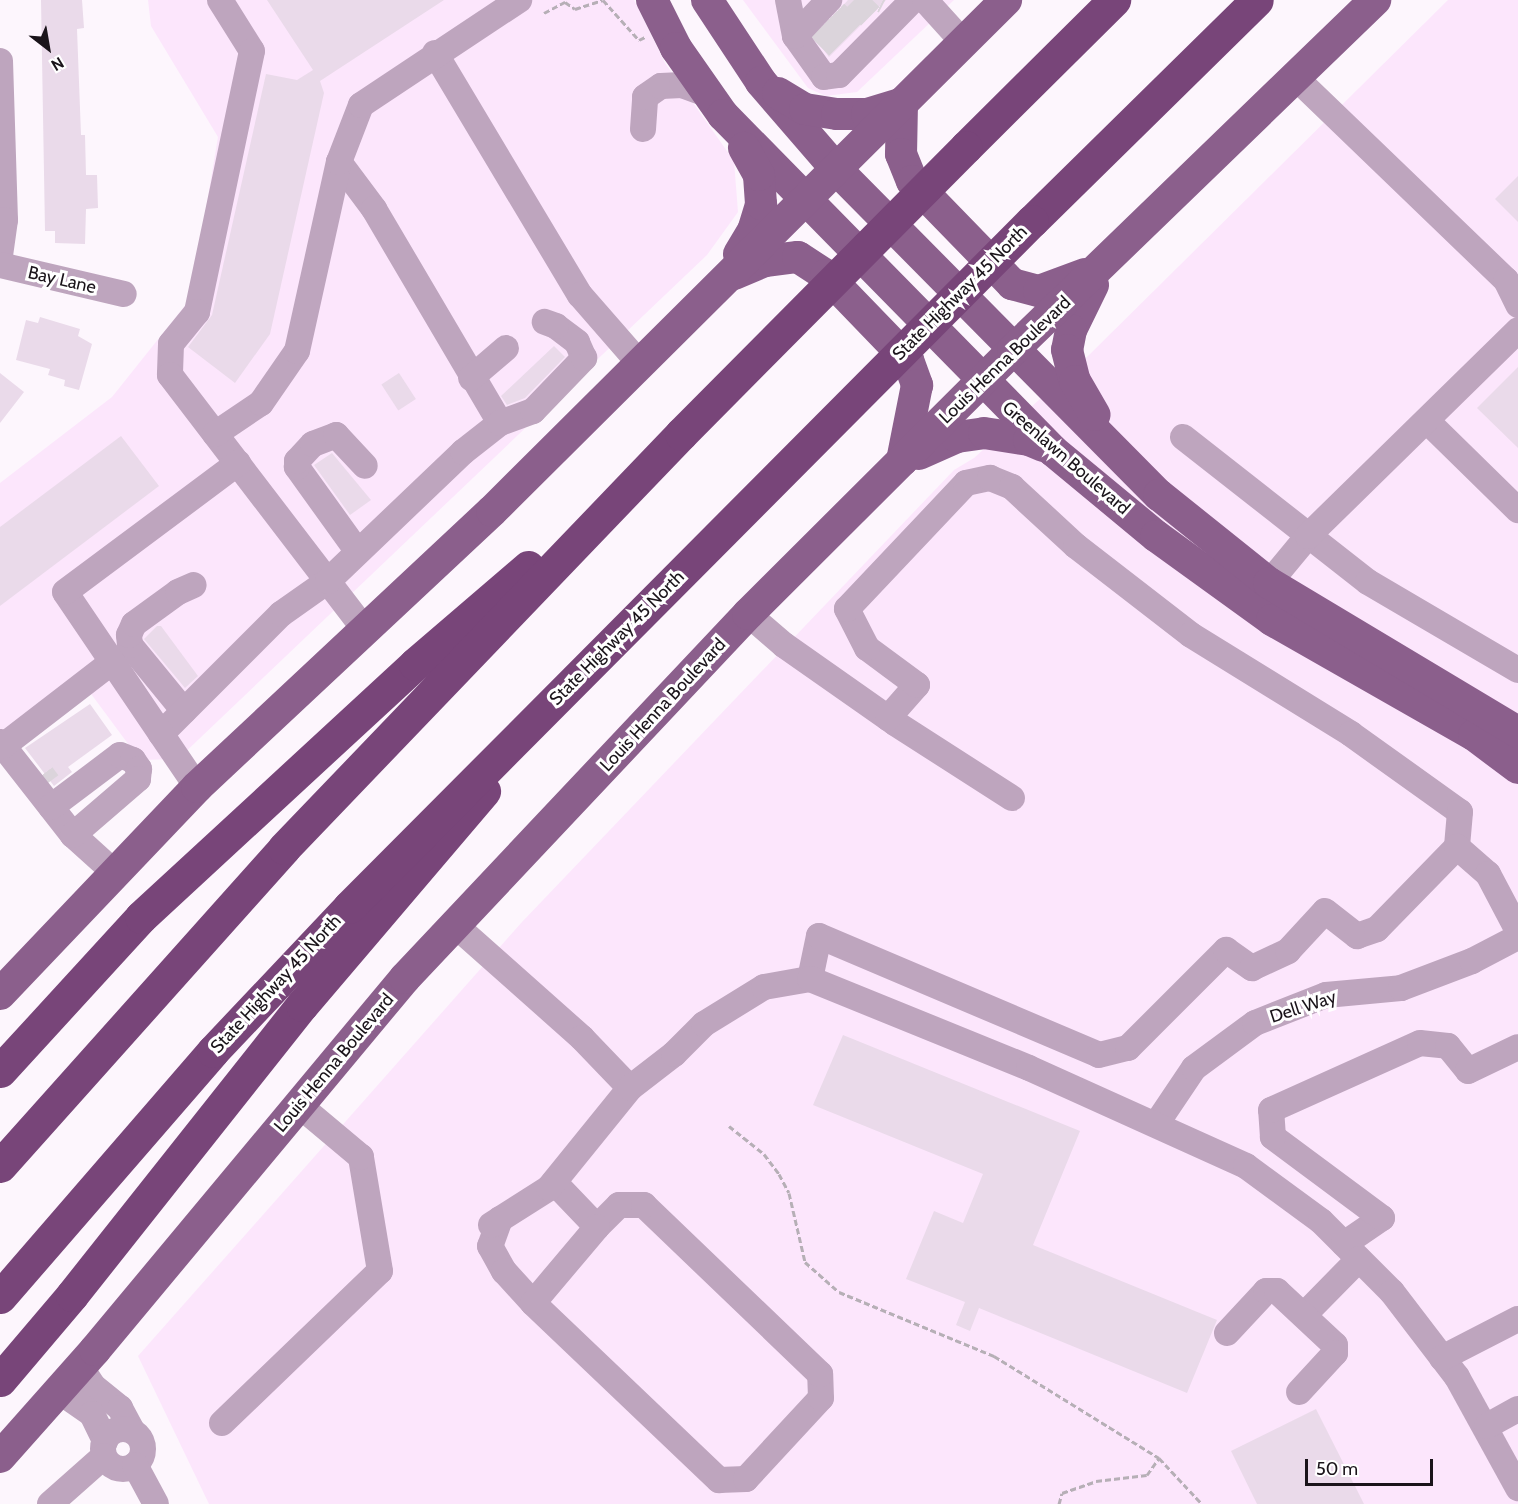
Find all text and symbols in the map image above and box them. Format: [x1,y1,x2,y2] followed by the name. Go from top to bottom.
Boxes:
[18,18,78,78] north arrow
[48,53,67,75] text: N
[888,221,1032,365] street label: State Highway 45 North
[26,262,98,298] street label: Bay Lane
[935,292,1075,428] street label: Louis Henna Boulevard
[998,397,1134,519] street label: Greenlawn Boulevard
[545,566,689,710] street label: State Highway 45 North
[596,634,730,776] street label: Louis Henna Boulevard
[206,910,346,1058] street label: State Highway 45 North
[1267,986,1339,1028] street label: Dell Way
[270,989,398,1137] street label: Louis Henna Boulevard
[1308,1447,1436,1485] scale bar
[1316,1458,1358,1480] text: 50 m

